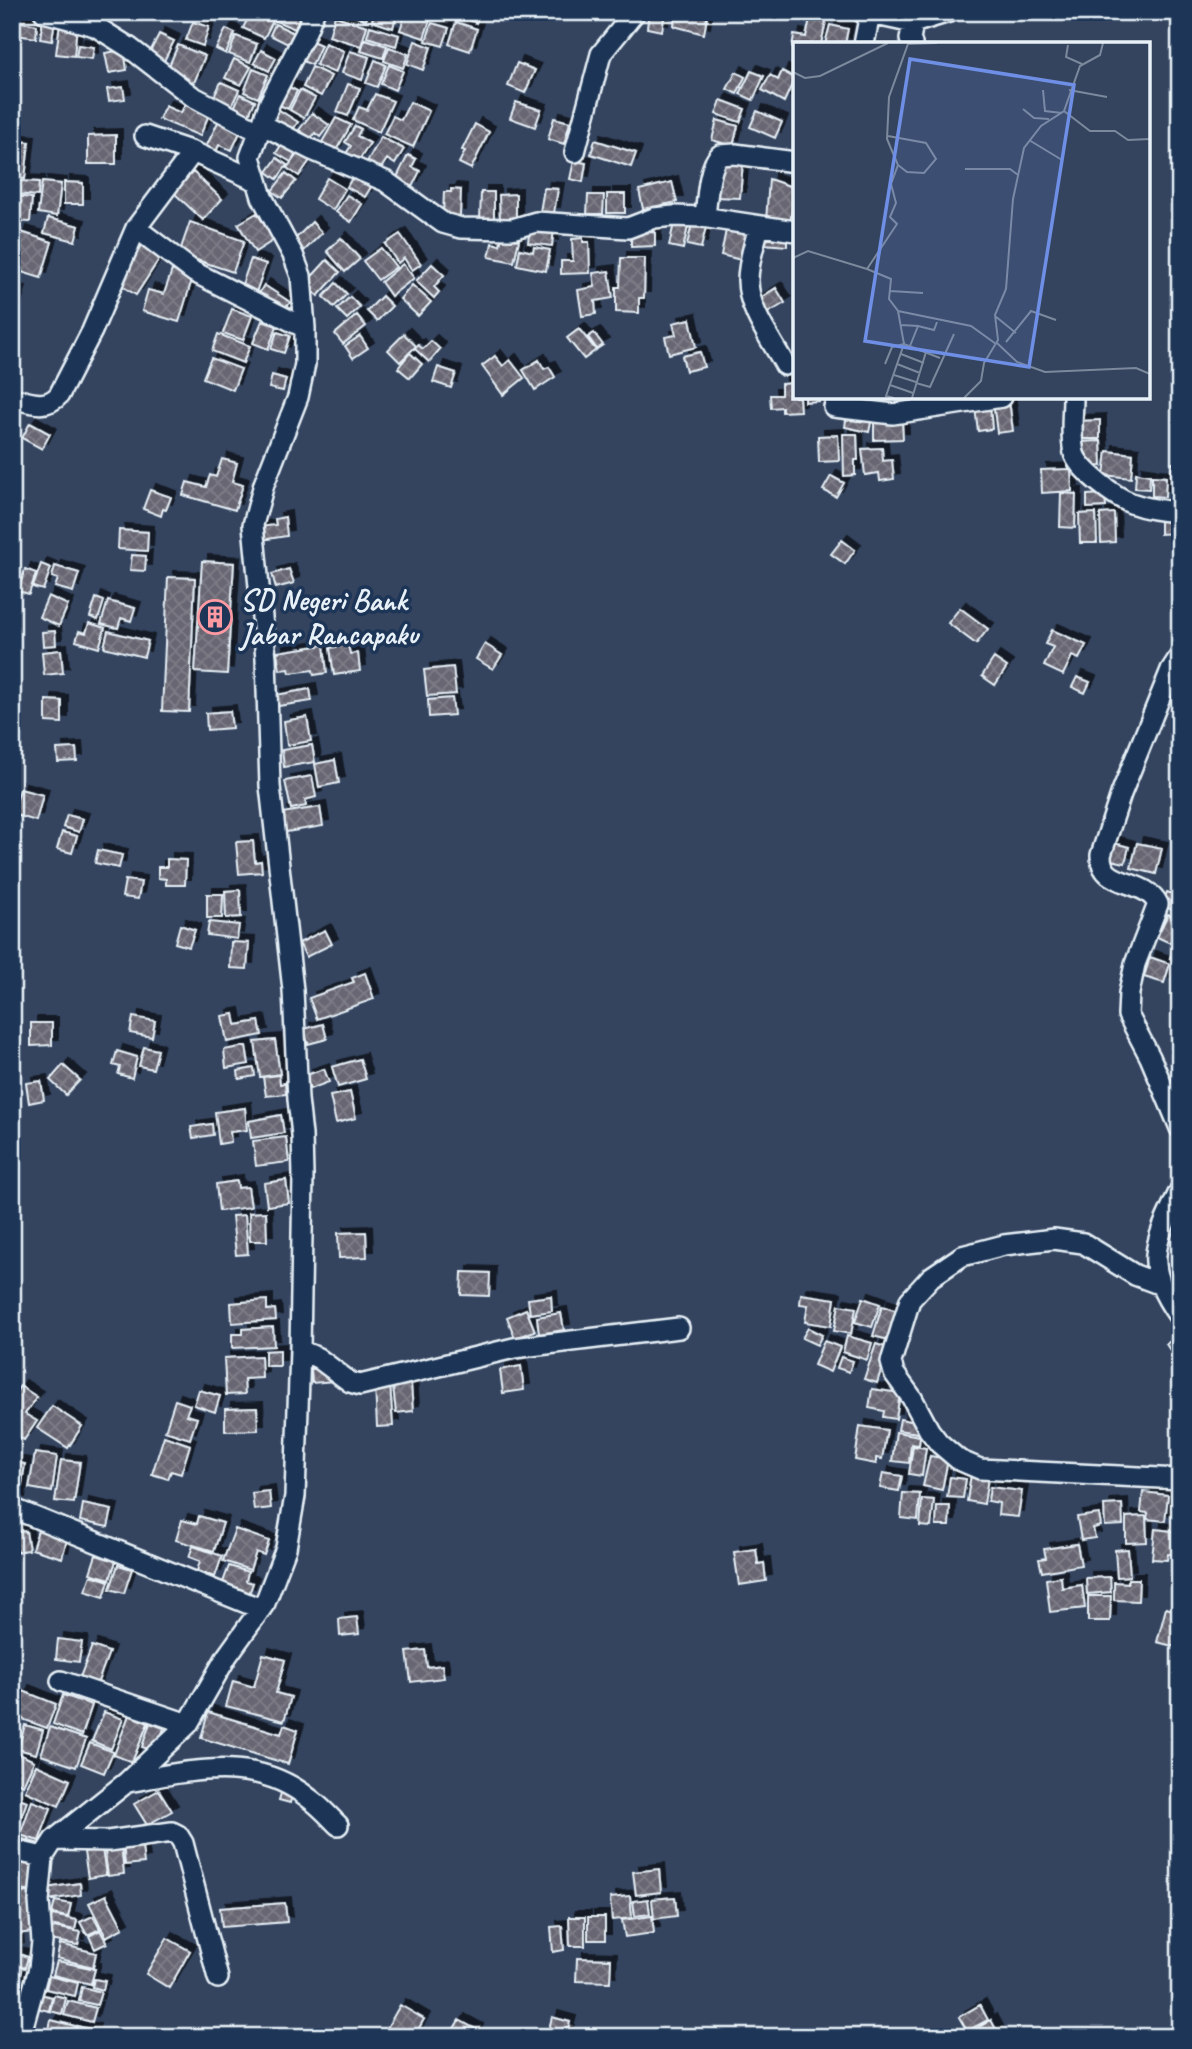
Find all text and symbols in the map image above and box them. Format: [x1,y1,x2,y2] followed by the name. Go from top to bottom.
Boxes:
[793,42,1150,399] inset map
[238,581,421,653] place label: SD Negeri Bank Jabar Rancapaku
[196,598,234,636] building icon: SD Negeri Bank Jabar Rancapaku

